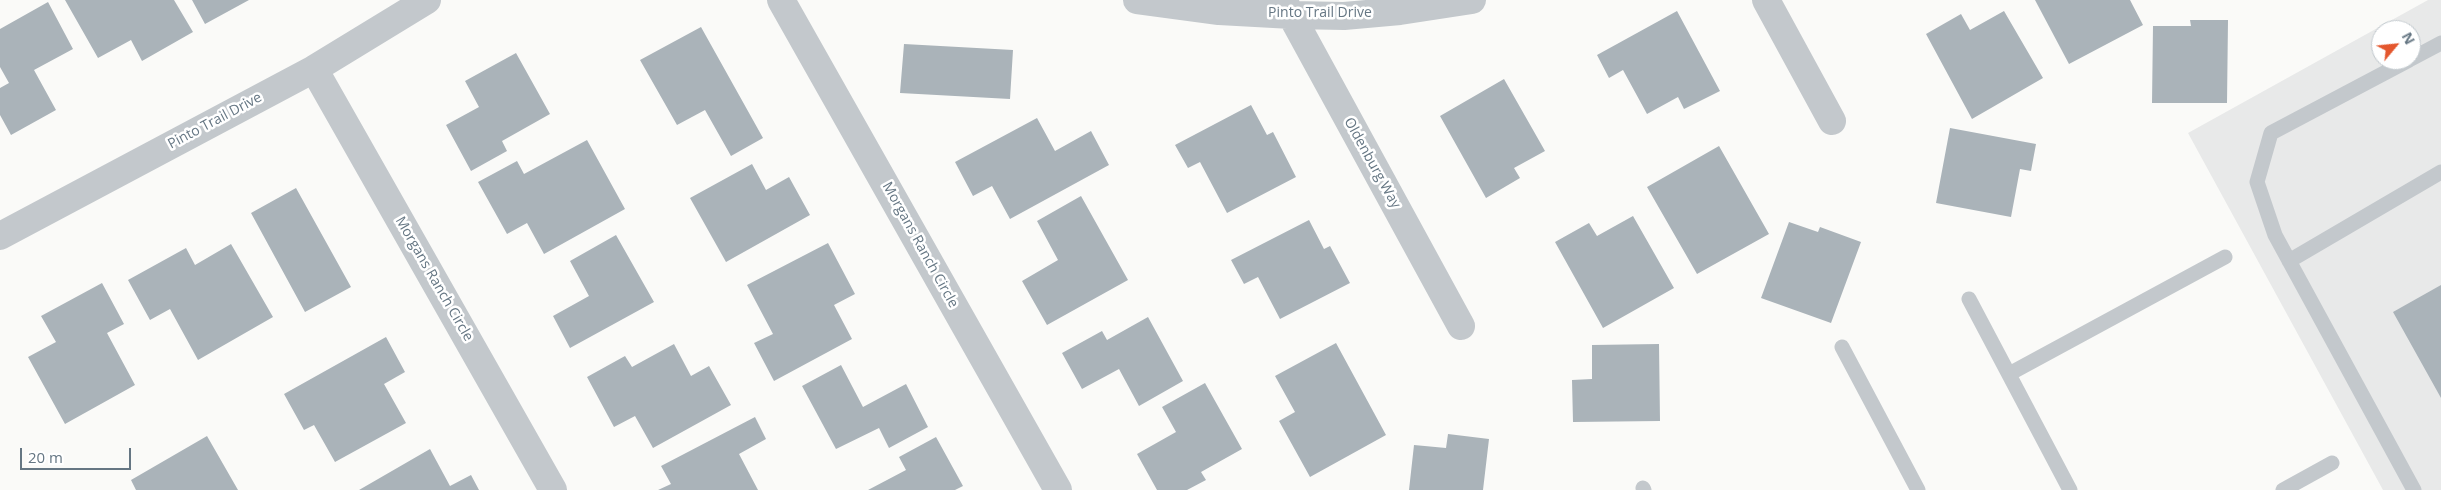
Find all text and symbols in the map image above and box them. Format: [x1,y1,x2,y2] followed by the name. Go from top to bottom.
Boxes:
[1268,5,1372,21] street label: Pinto Trail Drive
[2371,20,2421,70] north arrow
[2398,29,2420,48] text: N
[165,89,265,153] street label: Pinto Trail Drive
[1340,115,1404,211] street label: Oldenburg Way
[878,179,962,311] street label: Morgans Ranch Circle
[391,214,477,344] street label: Morgans Ranch Circle
[22,438,134,470] scale bar
[28,447,63,467] text: 20 m

